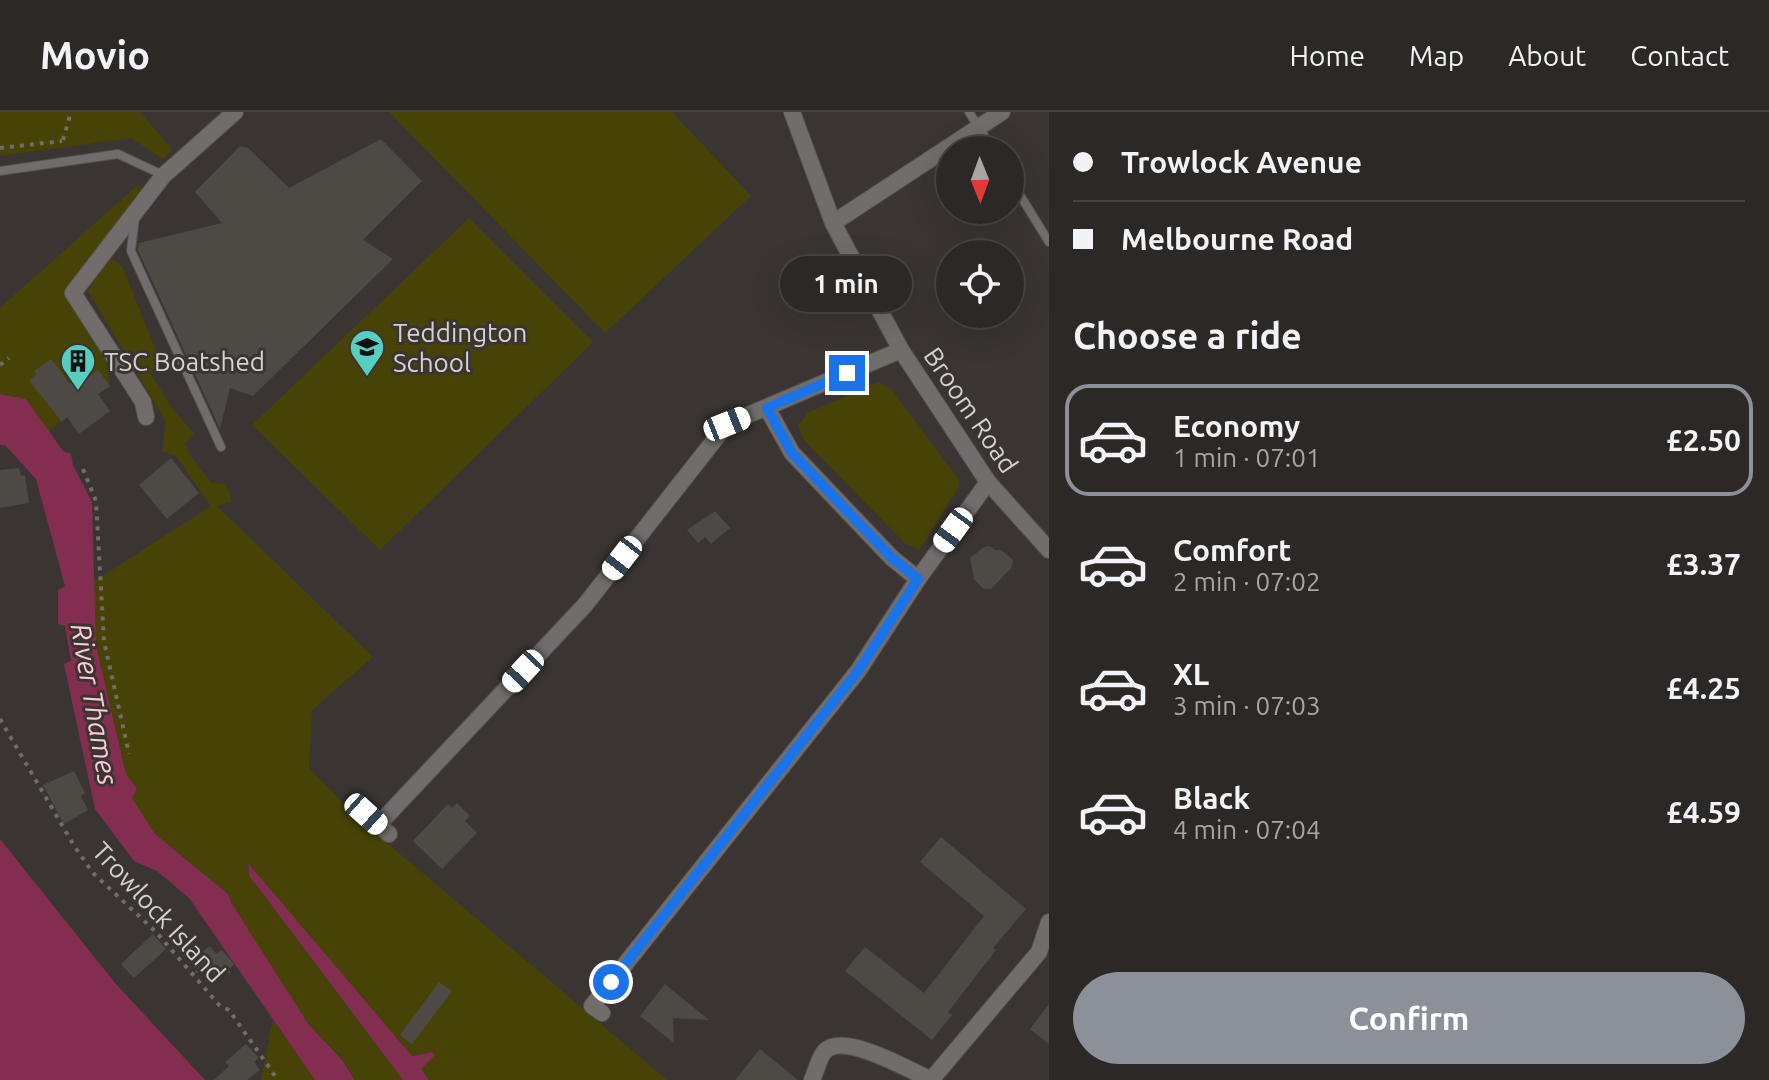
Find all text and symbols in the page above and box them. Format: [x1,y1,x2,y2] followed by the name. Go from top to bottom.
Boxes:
[40,34,150,76] text: Movio
[1290,40,1365,71] text: Home
[1409,40,1464,71] text: Map
[1508,40,1586,71] text: About
[1630,40,1729,71] text: Contact
[936,136,1024,224] north arrow
[936,136,1024,328] map controls
[1121,145,1362,179] text: Trowlock Avenue
[1121,222,1353,256] text: Melbourne Road
[936,240,1024,328] button: locate
[781,257,913,313] callout: 1 min
[813,269,879,298] text: 1 min
[1073,315,1302,356] text: Choose a ride
[393,318,527,377] place label: Teddington School
[348,328,386,378] school or university icon: Teddington School
[59,342,97,392] building icon: TSC Boatshed
[918,342,1024,478] street label: Broom Road
[104,347,265,376] place label: TSC Boatshed
[829,355,865,391] route end
[700,404,754,444] car
[1077,404,1149,476] icon: car
[1173,409,1300,443] text: Economy
[1666,423,1741,457] text: £2.50
[1173,443,1321,472] text: 1 min · 07:01
[929,504,977,556] car
[1077,528,1149,600] icon: car
[598,532,646,584] car
[1173,533,1291,567] text: Comfort
[1666,547,1741,581] text: £3.37
[1173,567,1321,596] text: 2 min · 07:02
[66,621,125,788] water label: River Thames
[498,645,548,697] car
[1077,652,1149,724] icon: car
[1173,657,1209,691] text: XL
[1666,671,1741,705] text: £4.25
[1173,691,1321,720] text: 3 min · 07:03
[1077,776,1149,848] icon: car
[1173,781,1250,815] text: Black
[340,789,392,839] car
[1666,795,1741,829] text: £4.59
[1173,815,1321,844] text: 4 min · 07:04
[87,836,231,988] street label: Trowlock Island
[593,964,629,1000] route start
[1073,972,1745,1064] button: Confirm

